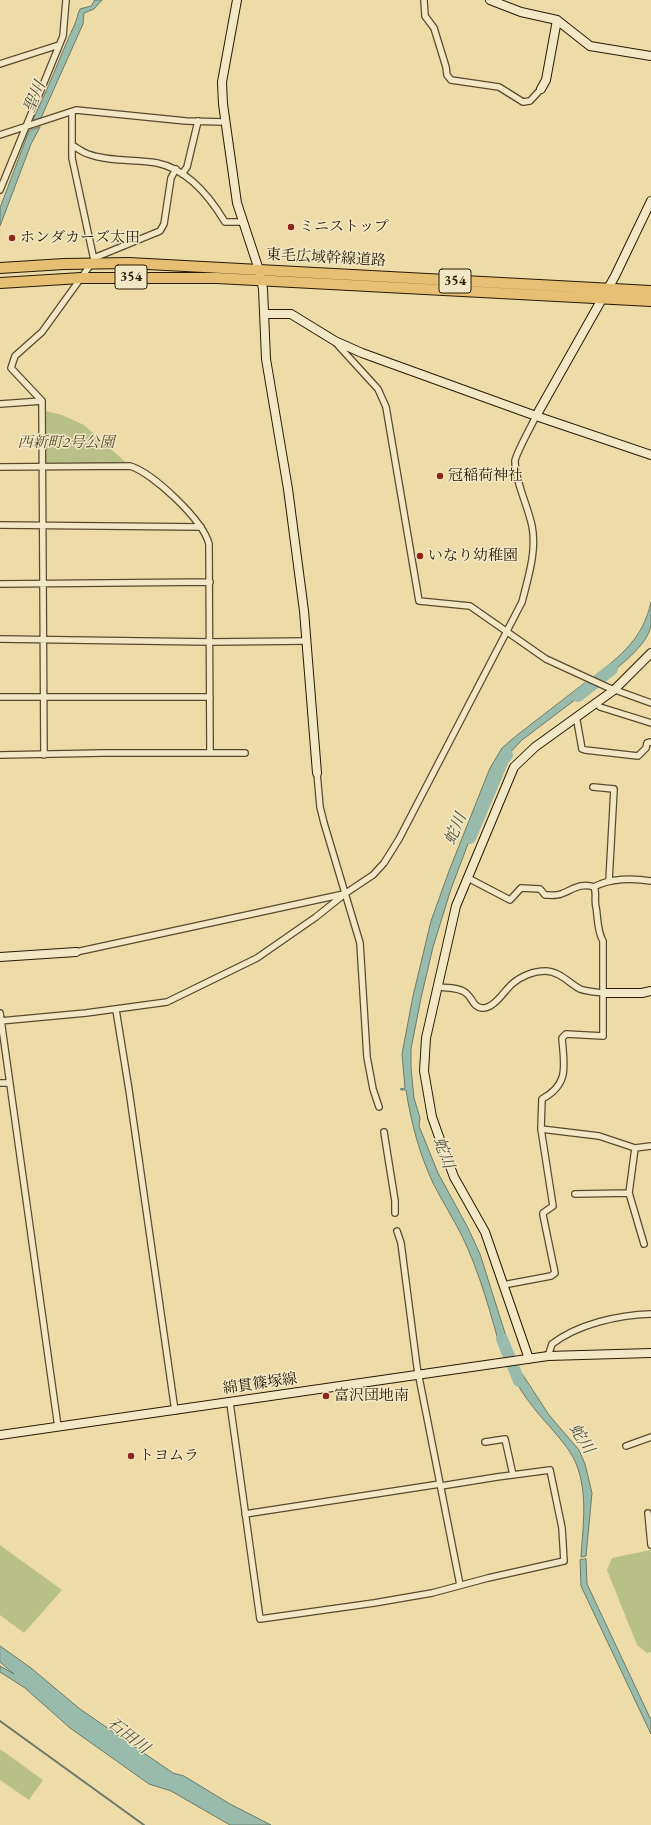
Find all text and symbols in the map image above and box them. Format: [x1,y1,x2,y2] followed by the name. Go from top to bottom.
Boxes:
[20,79,50,115] water label: 聖川
[299,218,389,236] place label: ミニストップ
[286,222,296,232] marker: ミニストップ
[20,229,140,247] place label: ホンダカーズ太田
[7,233,17,243] marker: ホンダカーズ太田
[266,246,386,270] street label: 東毛広域幹線道路
[115,265,147,289] road number: 354
[439,269,471,293] road number: 354
[17,434,115,452] park label: 西新町2号公園
[448,467,523,485] place label: 冠稲荷神社
[435,471,445,481] marker: 冠稲荷神社
[428,547,518,565] place label: いなり幼稚園
[415,551,425,561] marker: いなり幼稚園
[441,811,471,847] water label: 蛇川
[429,1135,457,1171] water label: 蛇川
[222,1370,298,1398] street label: 綿貫篠塚線
[334,1387,409,1405] place label: 富沢団地南
[321,1391,331,1401] marker: 富沢団地南
[564,1420,598,1458] water label: 蛇川
[139,1447,199,1465] place label: トヨムラ
[126,1451,136,1461] marker: トヨムラ
[103,1714,153,1758] water label: 石田川

